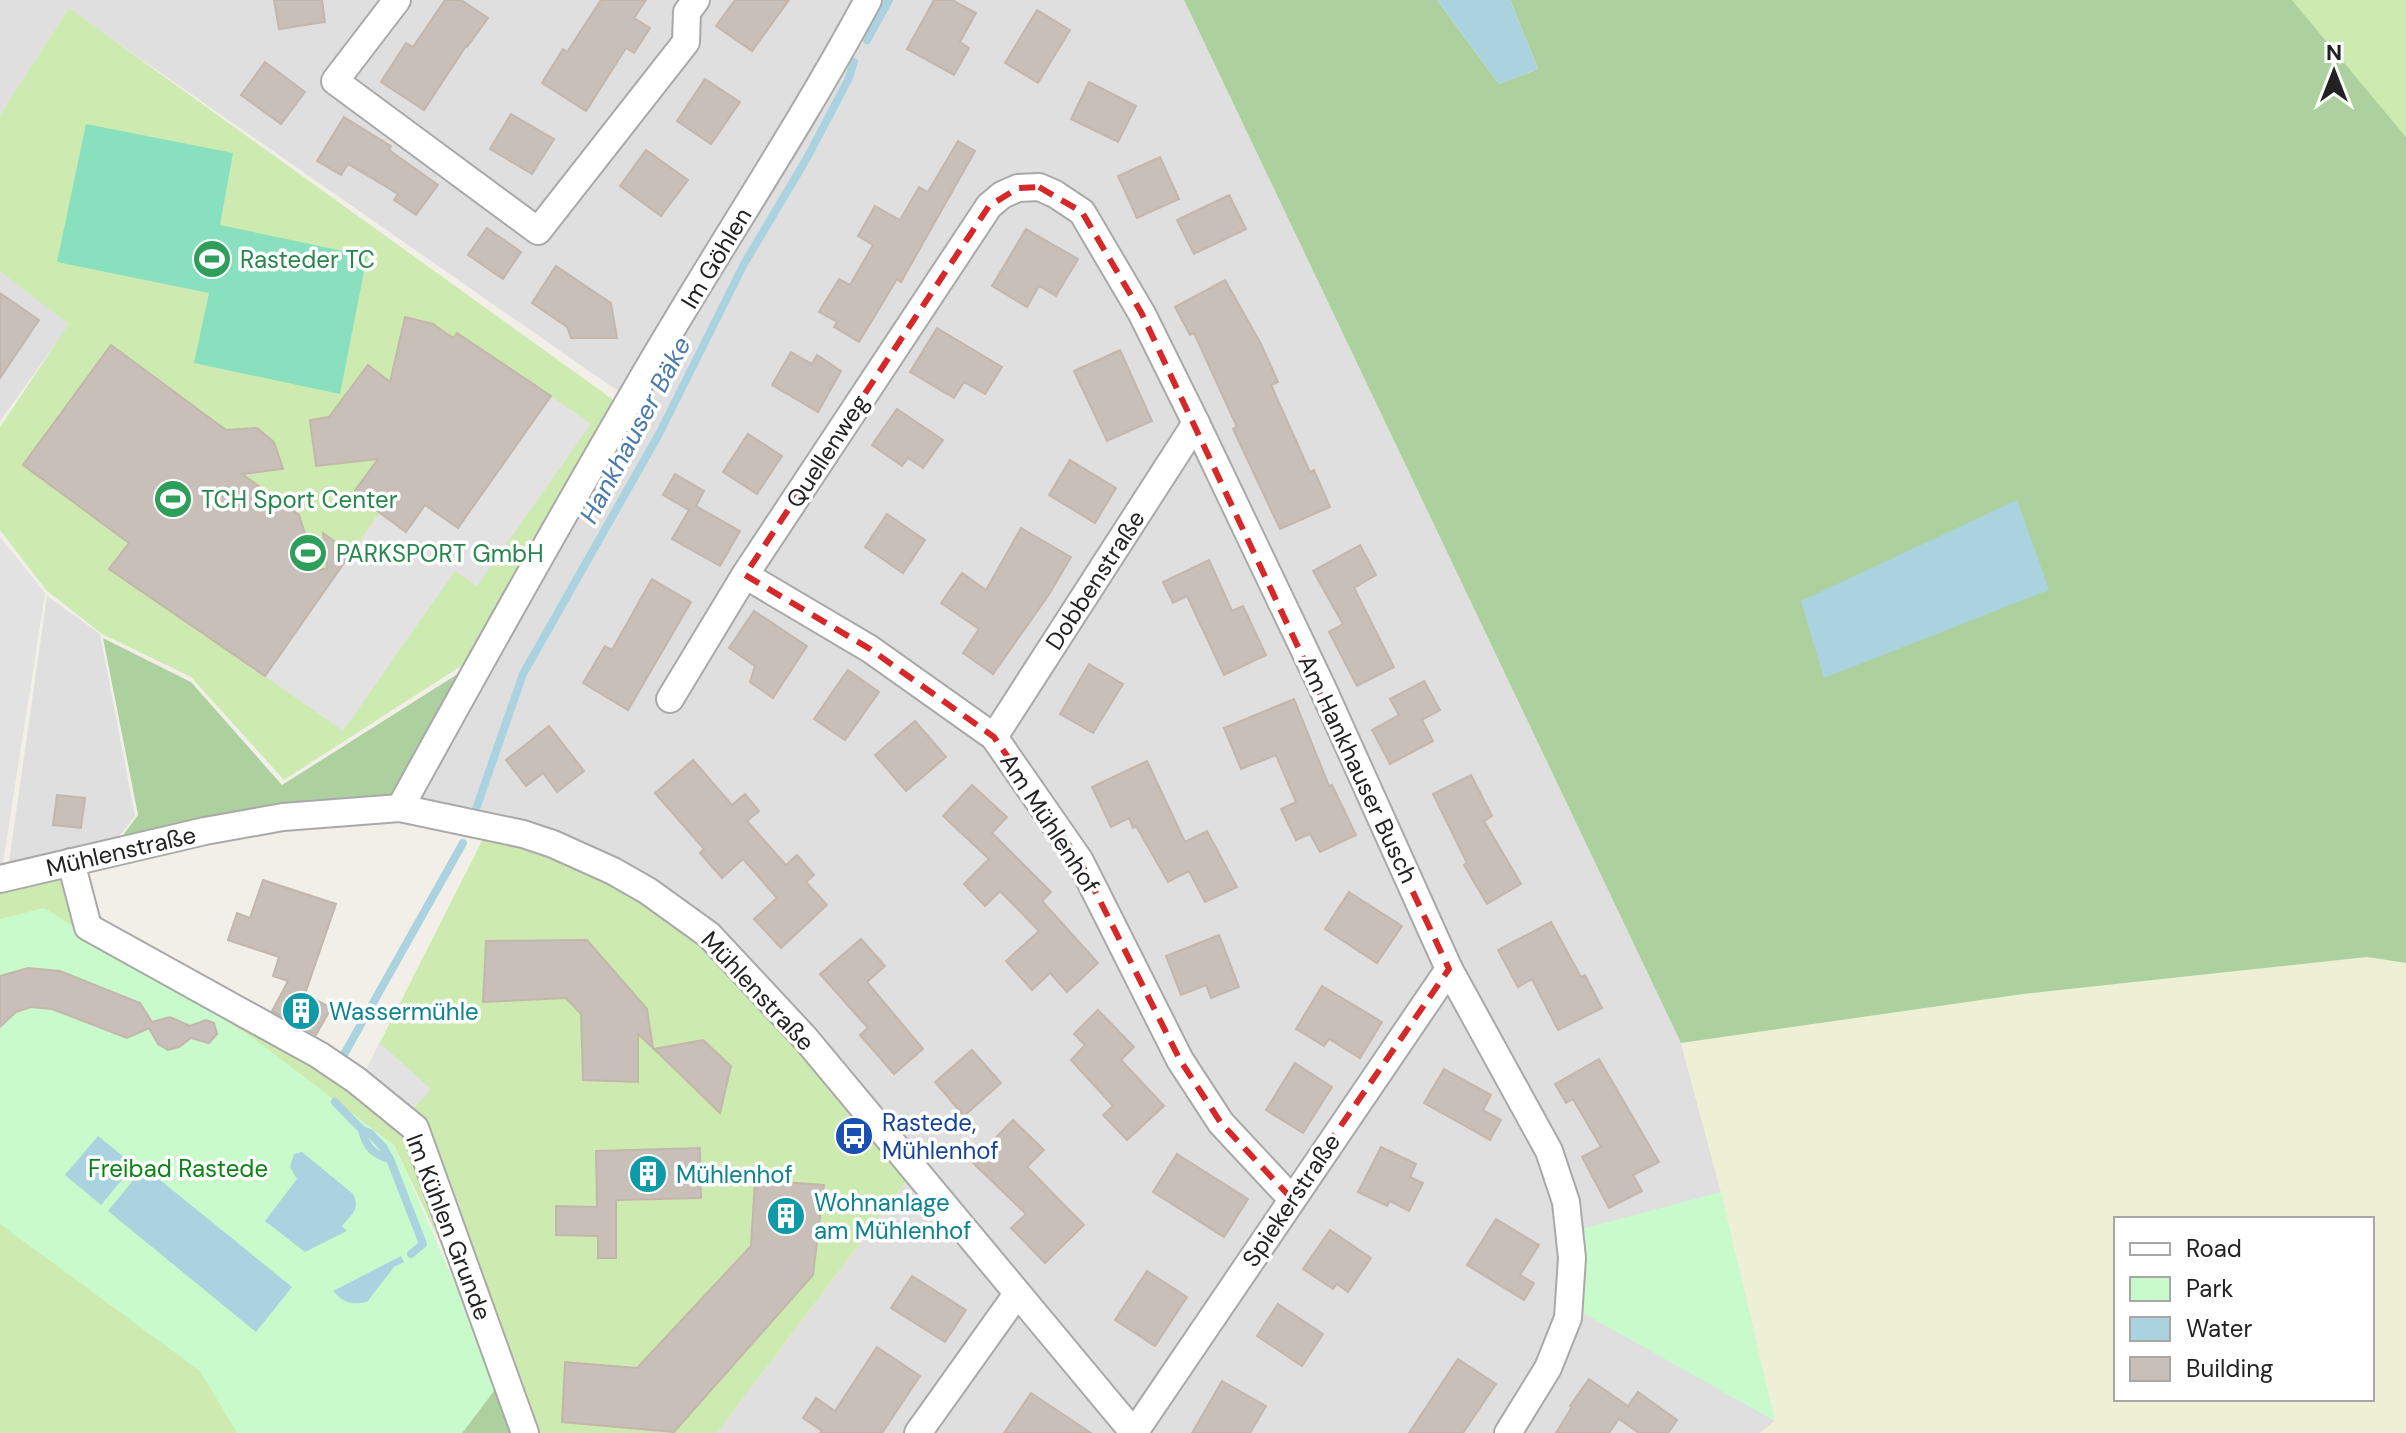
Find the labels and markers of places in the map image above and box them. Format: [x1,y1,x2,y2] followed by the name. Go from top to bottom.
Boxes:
[191,238,233,280] sports icon: Rasteder TC
[240,244,375,275] place label: Rasteder TC
[152,478,194,520] sports icon: TCH Sport Center
[201,484,398,515] place label: TCH Sport Center
[287,532,329,574] sports icon: PARKSPORT GmbH
[336,538,543,569] place label: PARKSPORT GmbH
[280,990,322,1032] building icon: Wassermühle
[329,996,479,1027] place label: Wassermühle
[882,1107,999,1166] place label: Rastede, Mühlenhof
[833,1115,875,1157] bus stop icon: Rastede, Mühlenhof
[627,1153,669,1195] building icon: Mühlenhof
[676,1159,793,1190] place label: Mühlenhof
[814,1187,972,1246] place label: Wohnanlage am Mühlenhof
[765,1195,807,1237] building icon: Wohnanlage am Mühlenhof

